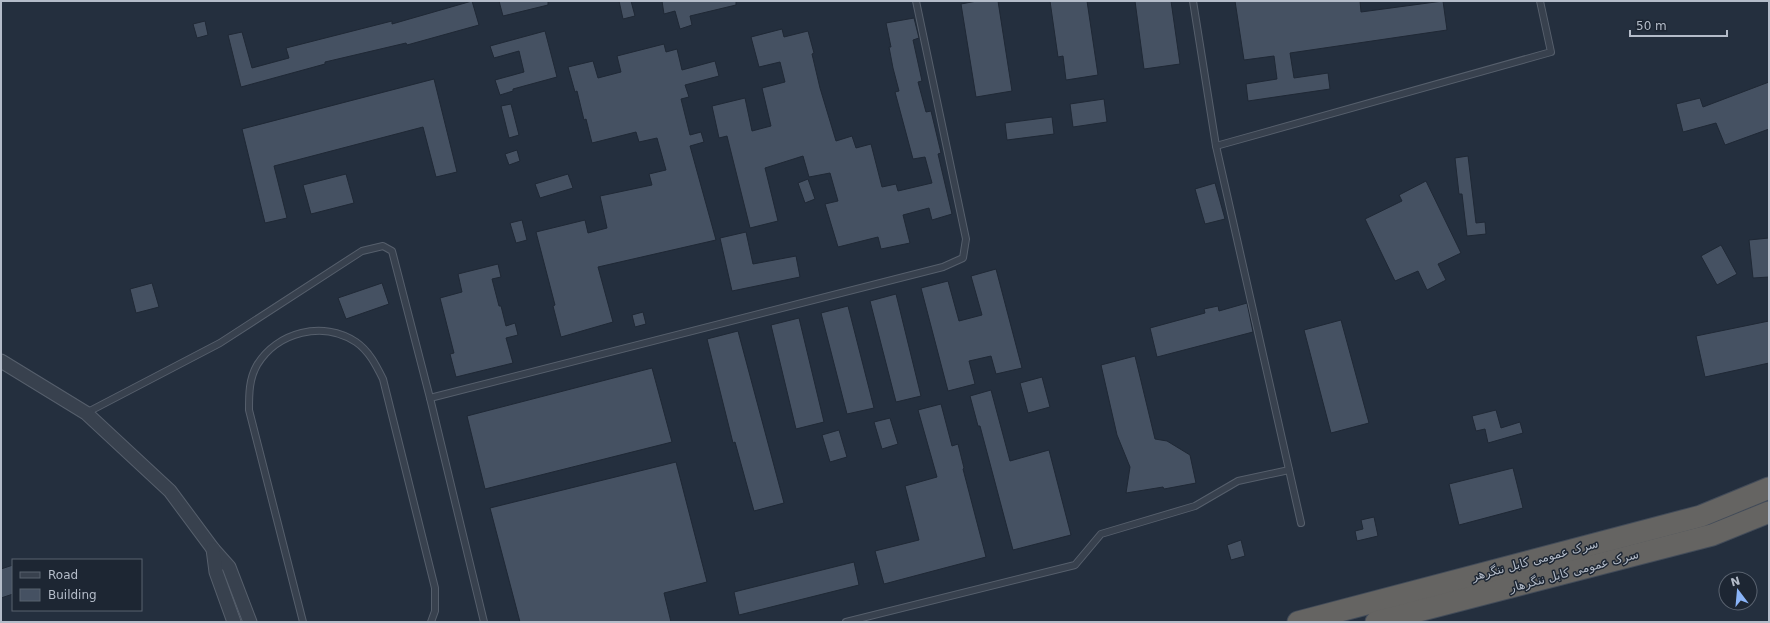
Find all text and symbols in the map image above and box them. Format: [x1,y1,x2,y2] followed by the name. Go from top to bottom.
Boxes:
[1630,12,1727,38] scale bar
[1636,19,1667,33] text: 50 m
[1469,536,1600,585] street label: سرک عمومی کابل ننگرهر
[1507,547,1640,596] street label: سرک عمومی کابل ننگرهار
[12,559,142,611] legend
[48,568,78,582] text: Road
[1718,571,1758,611] north arrow
[1729,574,1742,589] text: N
[48,588,97,602] text: Building

